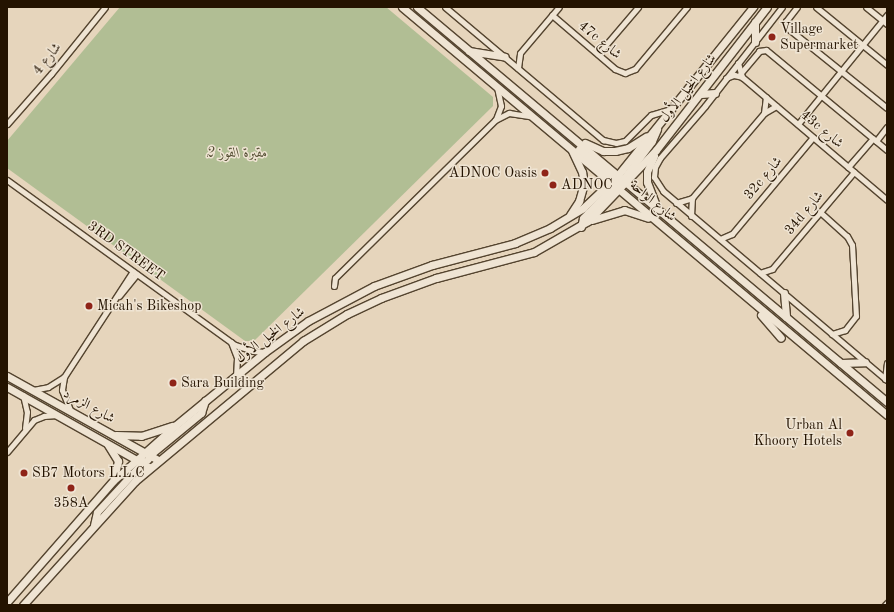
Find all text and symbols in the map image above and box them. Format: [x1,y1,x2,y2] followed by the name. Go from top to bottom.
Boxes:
[575,17,625,63] street label: 47c شارع
[780,21,858,54] place label: Village Supermarket
[767,32,777,42] marker: Village Supermarket
[29,40,65,78] street label: شارع 4
[656,50,720,126] street label: شارع الخيل الأول
[797,106,847,152] street label: 43c شارع
[207,145,267,161] park label: مقبرة القوز 2
[740,153,786,203] street label: 32c شارع
[449,165,537,181] place label: ADNOC Oasis
[540,168,550,178] marker: ADNOC Oasis
[561,177,613,193] place label: ADNOC
[626,177,680,225] street label: شارع الواحة
[548,180,558,190] marker: ADNOC
[781,188,827,238] street label: 34d شارع
[84,217,168,285] street label: 3RD STREET
[97,298,202,314] place label: Micah's Bikeshop
[84,301,94,311] marker: Micah's Bikeshop
[232,303,308,367] street label: شارع الخيل الأول
[181,375,264,391] place label: Sara Building
[168,378,178,388] marker: Sara Building
[60,385,118,427] street label: شارع الزمرد
[754,417,842,450] place label: Urban Al Khoory Hotels
[845,428,855,438] marker: Urban Al Khoory Hotels
[32,465,145,481] place label: SB7 Motors L.L.C
[19,468,29,478] marker: SB7 Motors L.L.C
[66,483,76,493] marker: 358A
[53,495,89,511] place label: 358A

